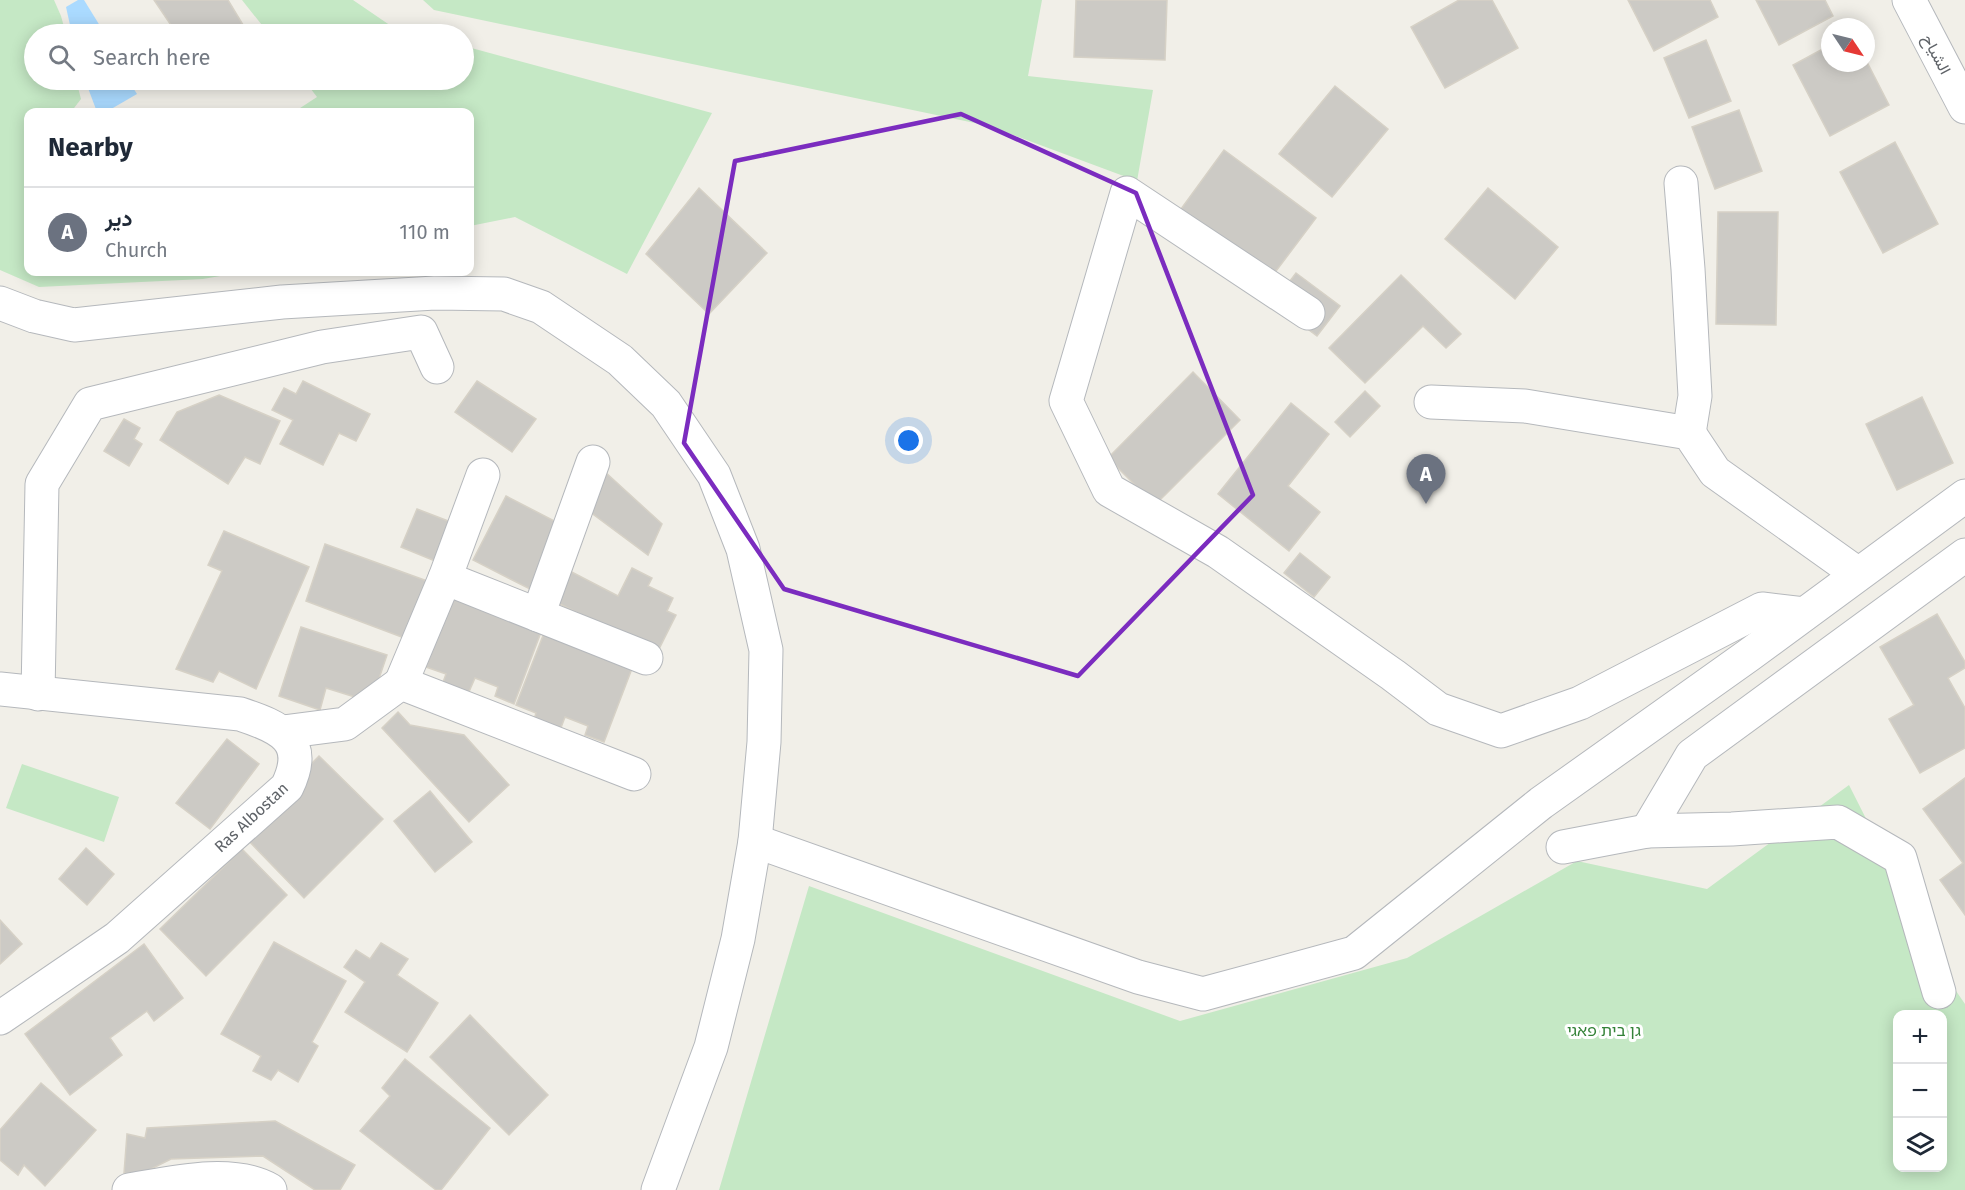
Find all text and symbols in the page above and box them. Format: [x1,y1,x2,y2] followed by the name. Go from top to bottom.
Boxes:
[1821,18,1875,72] north arrow
[24,24,474,90] search box
[1916,31,1955,78] street label: الشياح
[45,41,78,74] icon: search
[93,44,211,71] text: Search here
[48,132,133,163] text: Nearby
[105,205,133,232] text: دير
[62,220,73,244] text: A
[399,220,450,244] text: 110 m
[105,238,168,262] text: Church
[894,426,923,455] your location
[1406,454,1446,504] pin: A
[211,778,292,856] street label: Ras Albostan
[1893,1010,1947,1172] map controls
[1893,1010,1947,1064] button: +
[1567,1021,1641,1040] park label: גן בית פאגי
[1893,1064,1947,1118] button: −
[1893,1118,1947,1172] button: layers

